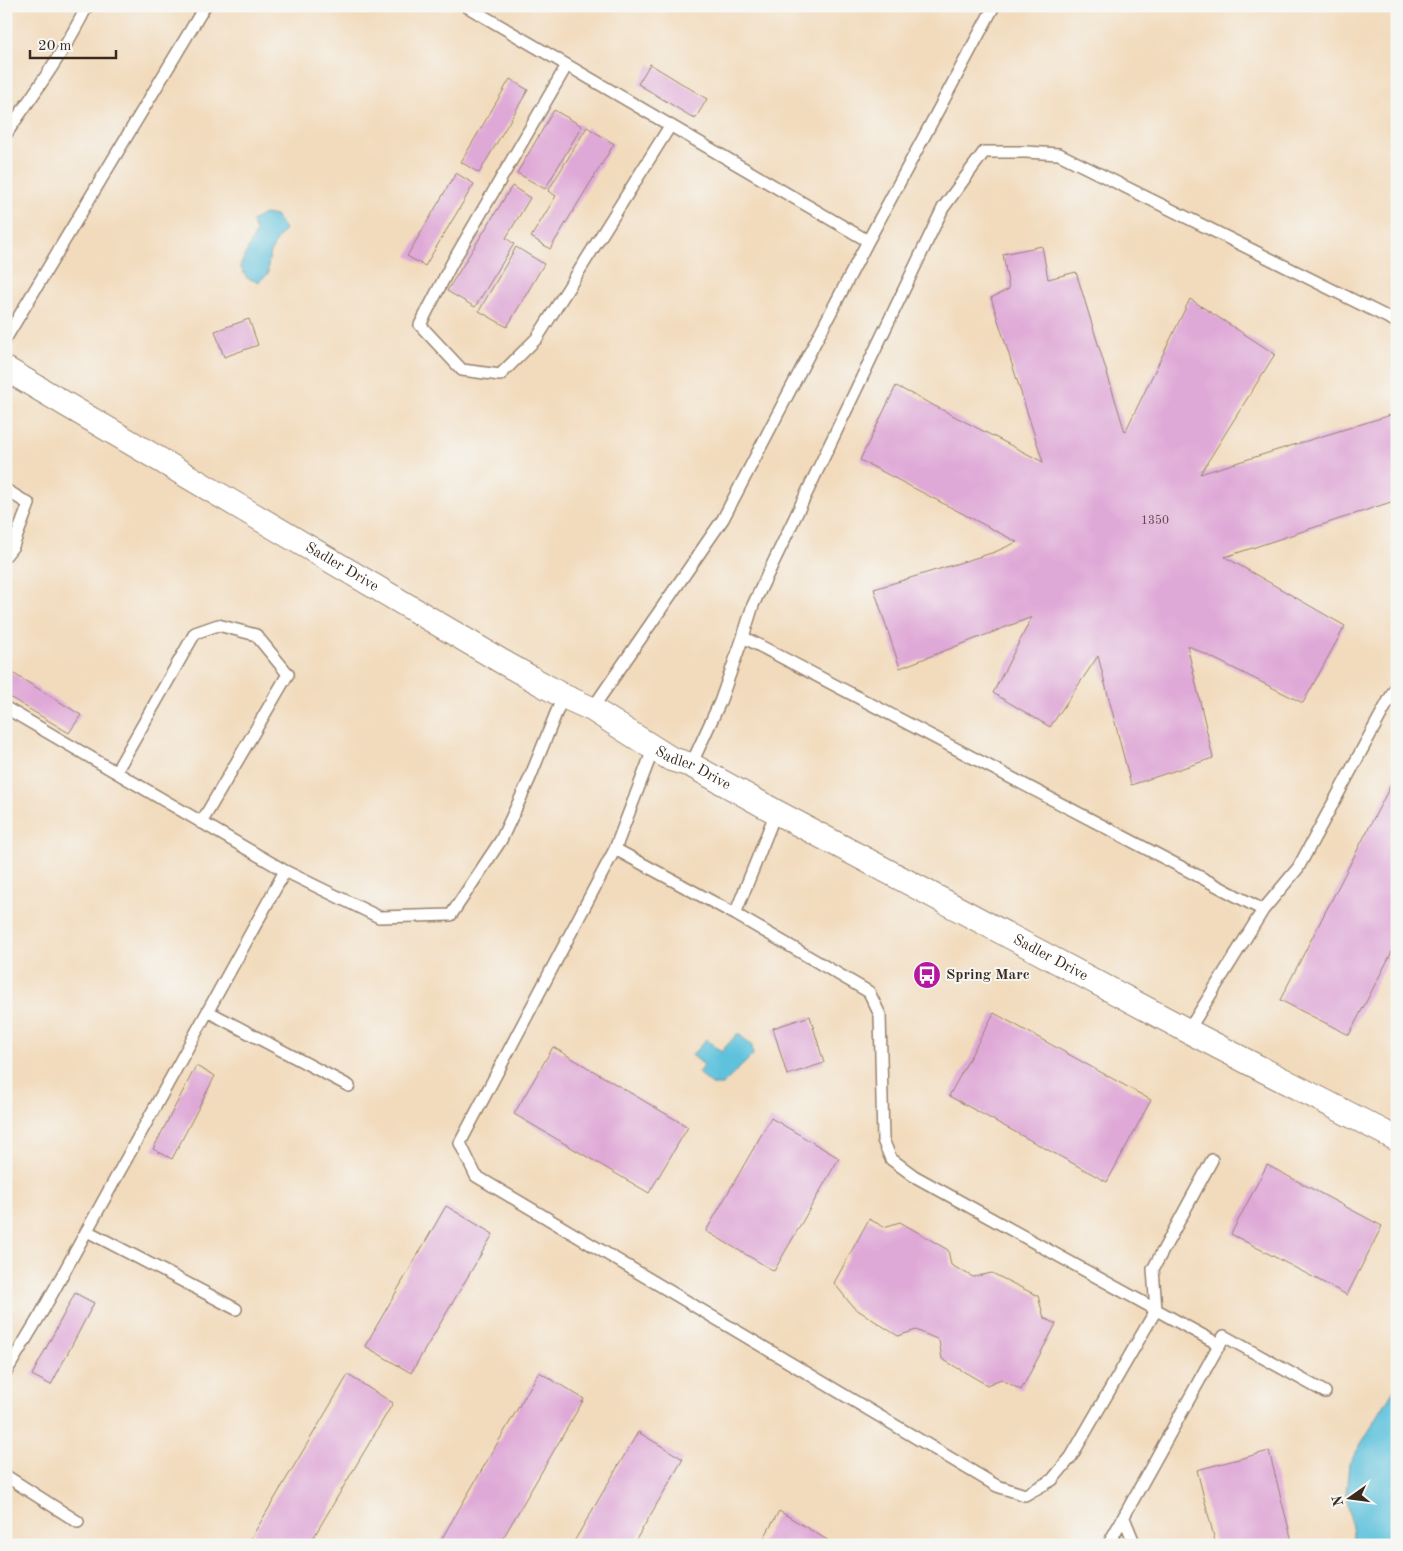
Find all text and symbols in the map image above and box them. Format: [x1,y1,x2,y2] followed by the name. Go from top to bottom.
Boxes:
[30,28,116,60] scale bar
[38,39,72,54] text: 20 m
[1141,514,1169,527] house number: 1350
[303,540,381,594] street label: Sadler Drive
[652,743,733,793] street label: Sadler Drive
[1011,932,1090,984] street label: Sadler Drive
[912,960,942,990] bus stop icon: Spring Marc
[946,968,1030,983] place label: Spring Marc
[1326,1474,1376,1524] north arrow
[1330,1494,1346,1508] text: N

